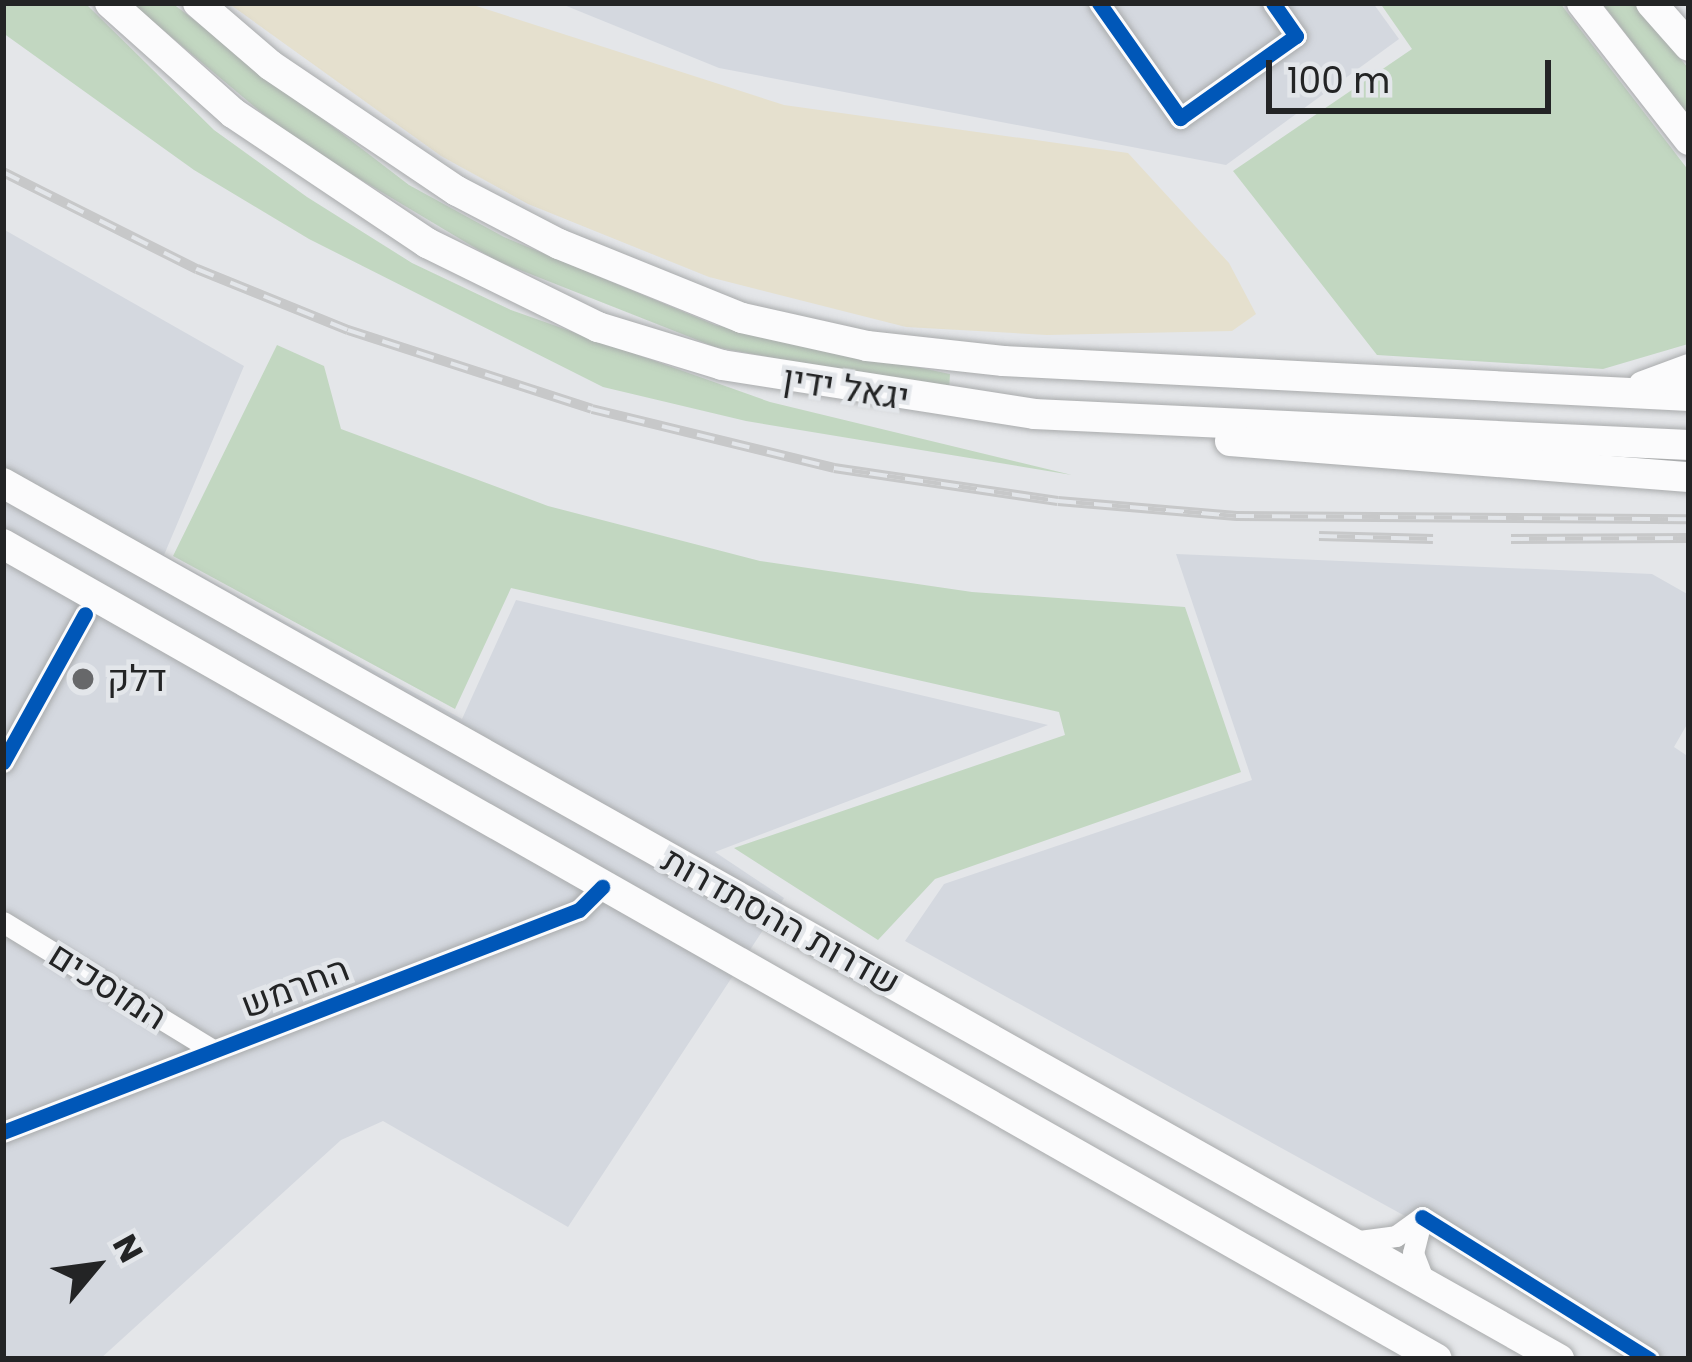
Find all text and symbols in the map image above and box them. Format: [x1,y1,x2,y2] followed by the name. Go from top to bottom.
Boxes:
[1272,36,1557,110] scale bar
[1287,55,1390,106] text: 100 m
[780,357,912,419] street label: יגאל ידין
[107,657,167,701] place label: דלק
[70,666,96,692] marker: דלק
[655,838,907,1004] street label: שדרות ההסתדרות
[41,933,175,1039] street label: המוסכים
[235,947,355,1027] street label: החרמש
[36,1206,156,1326] north arrow
[101,1226,154,1271] text: N

